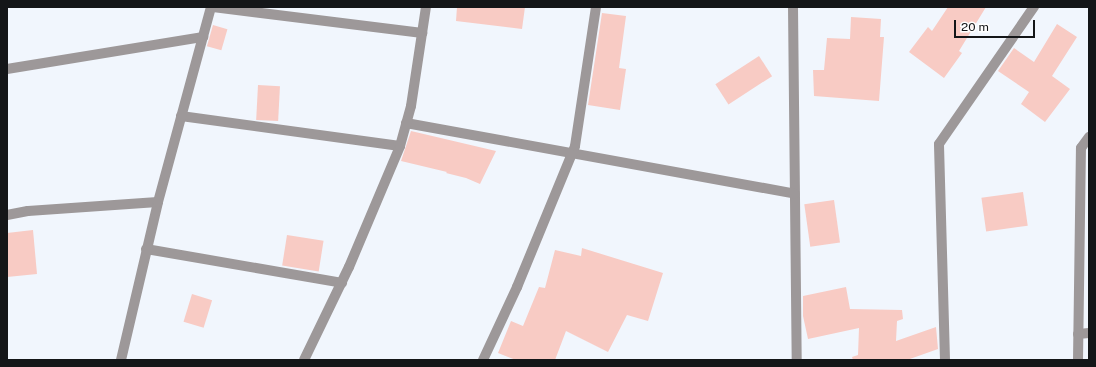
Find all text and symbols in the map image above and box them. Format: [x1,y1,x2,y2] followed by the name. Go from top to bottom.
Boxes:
[956,12,1037,38] scale bar
[961,20,989,34] text: 20 m

